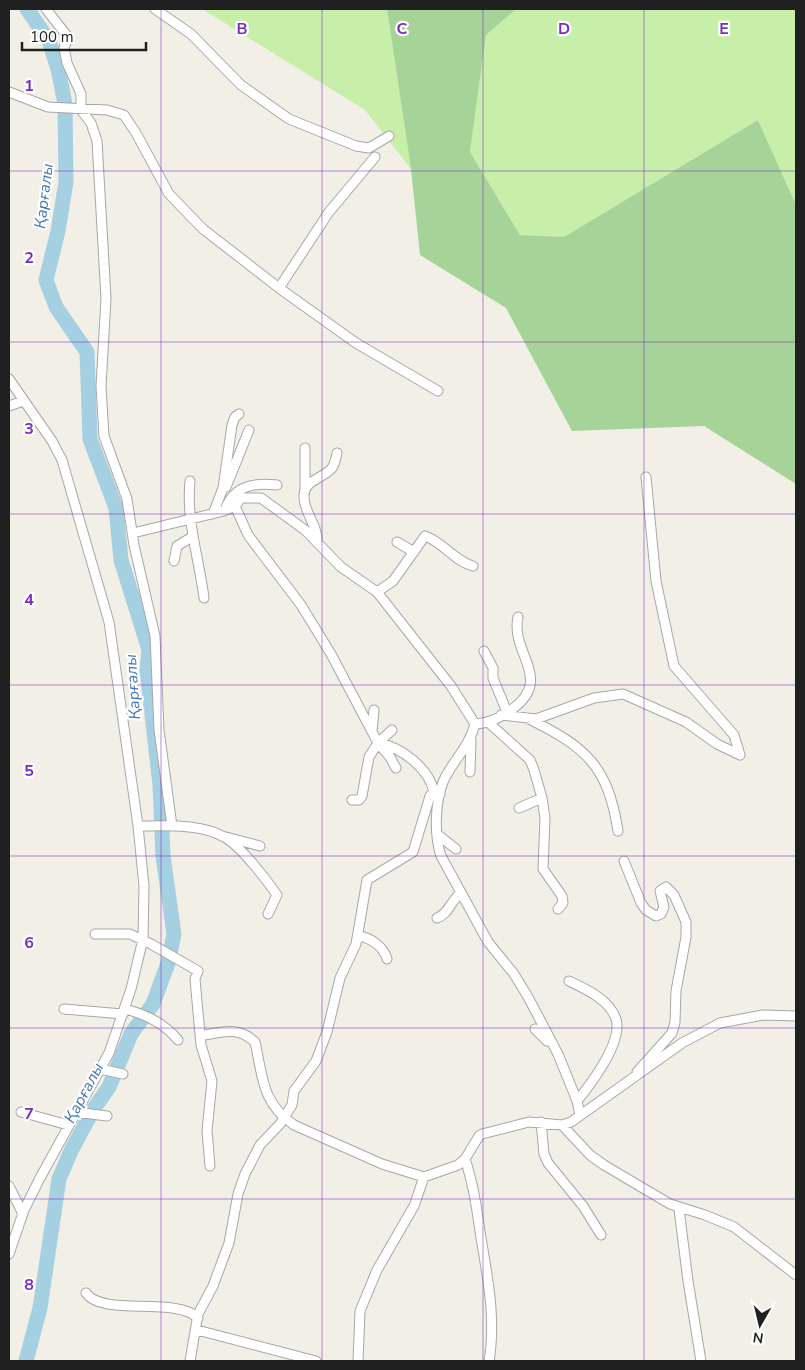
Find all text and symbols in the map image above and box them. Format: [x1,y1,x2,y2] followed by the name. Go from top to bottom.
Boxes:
[236,18,248,40] text: B
[397,18,408,40] text: C
[558,18,570,40] text: D
[719,18,729,40] text: E
[22,20,146,52] scale bar
[30,27,74,47] text: 100 m
[24,75,34,97] text: 1
[29,162,59,230] water label: Қарғалы
[24,247,34,269] text: 2
[24,418,34,440] text: 3
[24,589,34,611] text: 4
[120,653,146,720] water label: Қарғалы
[24,760,34,782] text: 5
[24,932,34,954] text: 6
[59,1059,109,1127] water label: Қарғалы
[24,1103,34,1125] text: 7
[24,1274,34,1296] text: 8
[735,1300,785,1350] north arrow
[752,1327,765,1348] text: N

